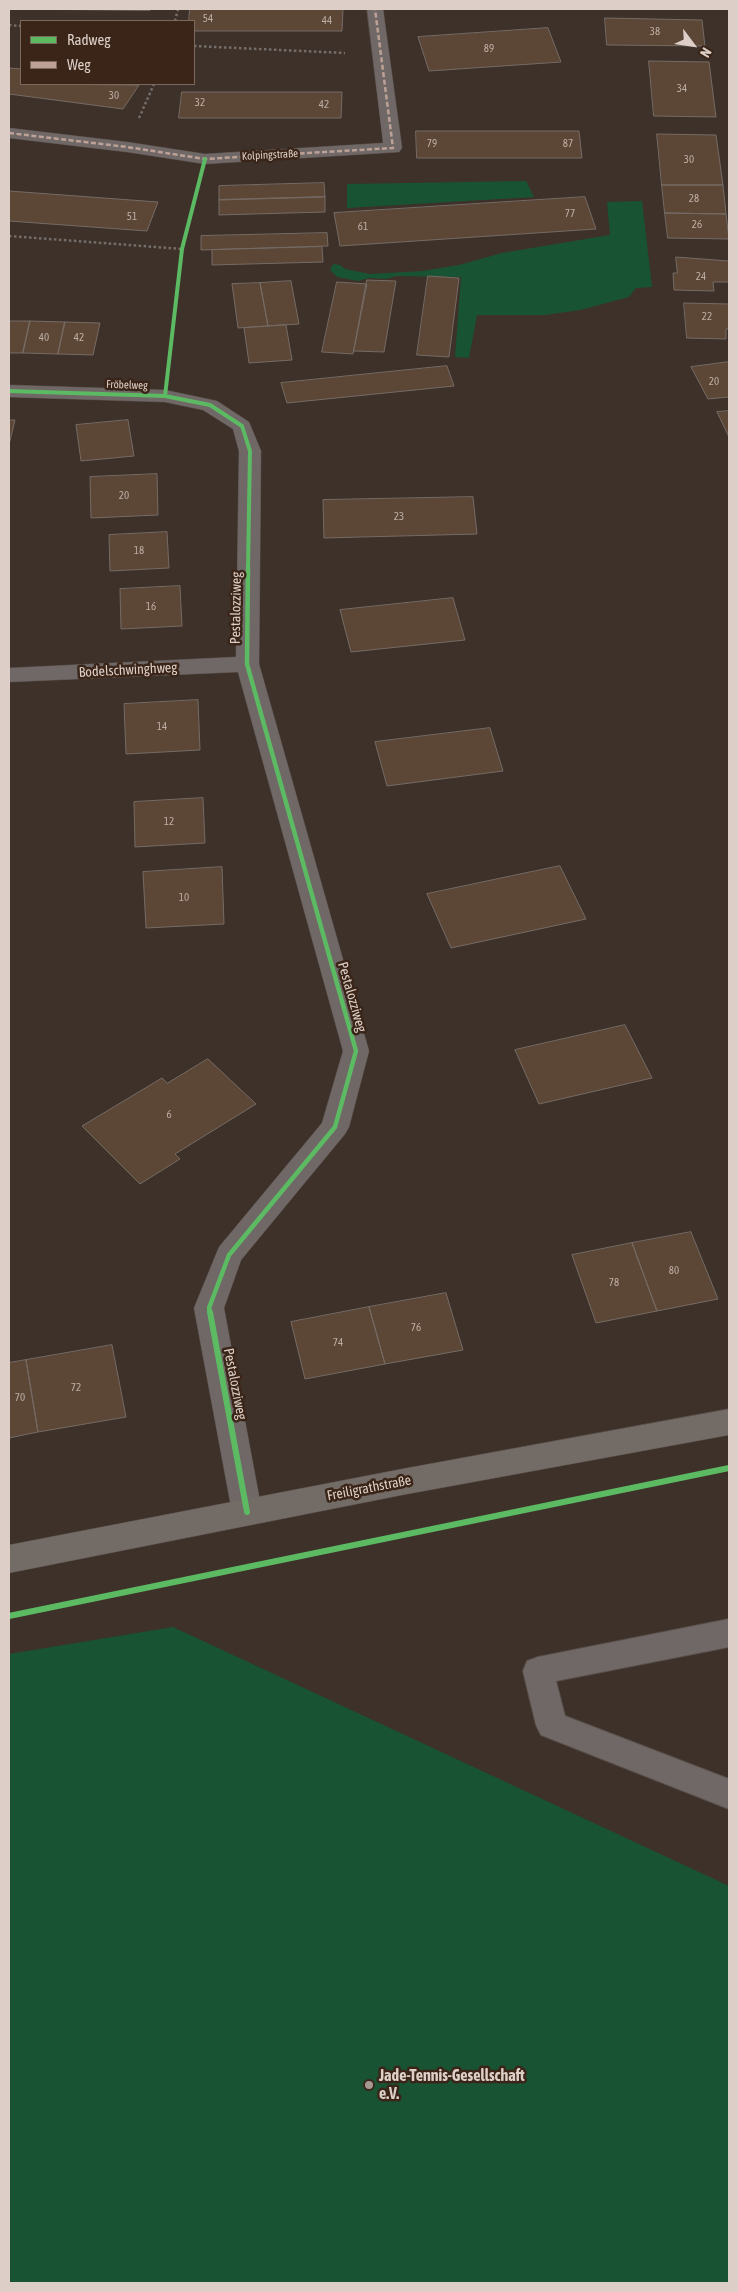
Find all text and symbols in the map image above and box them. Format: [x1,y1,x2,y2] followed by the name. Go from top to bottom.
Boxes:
[203,12,213,26] house number: 54
[322,14,332,28] house number: 44
[20,20,195,85] legend
[668,20,718,70] north arrow
[650,25,660,39] house number: 38
[67,31,111,48] text: Radweg
[484,42,494,56] house number: 89
[697,45,715,60] text: N
[67,56,91,73] text: Weg
[677,82,687,96] house number: 34
[109,89,119,103] house number: 30
[195,96,205,110] house number: 32
[319,98,329,112] house number: 42
[427,137,437,151] house number: 79
[563,137,573,151] house number: 87
[241,147,299,163] street label: Kolpingstraße
[684,153,694,167] house number: 30
[689,192,699,206] house number: 28
[565,207,575,221] house number: 77
[127,210,137,224] house number: 51
[692,218,702,232] house number: 26
[358,220,368,234] house number: 61
[696,270,706,284] house number: 24
[702,310,712,324] house number: 22
[39,331,49,345] house number: 40
[74,331,84,345] house number: 42
[709,375,719,389] house number: 20
[106,378,148,392] street label: Fröbelweg
[119,489,129,503] house number: 20
[394,510,404,524] house number: 23
[134,544,144,558] house number: 18
[227,572,245,644] street label: Pestalozziweg
[146,600,156,614] house number: 16
[78,659,178,681] street label: Bodelschwinghweg
[157,720,167,734] house number: 14
[164,815,174,829] house number: 12
[179,891,189,905] house number: 10
[334,960,370,1034] street label: Pestalozziweg
[166,1108,172,1122] house number: 6
[669,1264,679,1278] house number: 80
[609,1276,619,1290] house number: 78
[411,1321,421,1335] house number: 76
[333,1336,343,1350] house number: 74
[220,1347,250,1421] street label: Pestalozziweg
[71,1381,81,1395] house number: 72
[15,1391,25,1405] house number: 70
[325,1472,413,1504] street label: Freiligrathstraße
[379,2066,525,2104] place label: Jade-Tennis-Gesellschaft e.V.
[363,2079,375,2091] marker: Jade-Tennis-Gesellschaft e.V.

